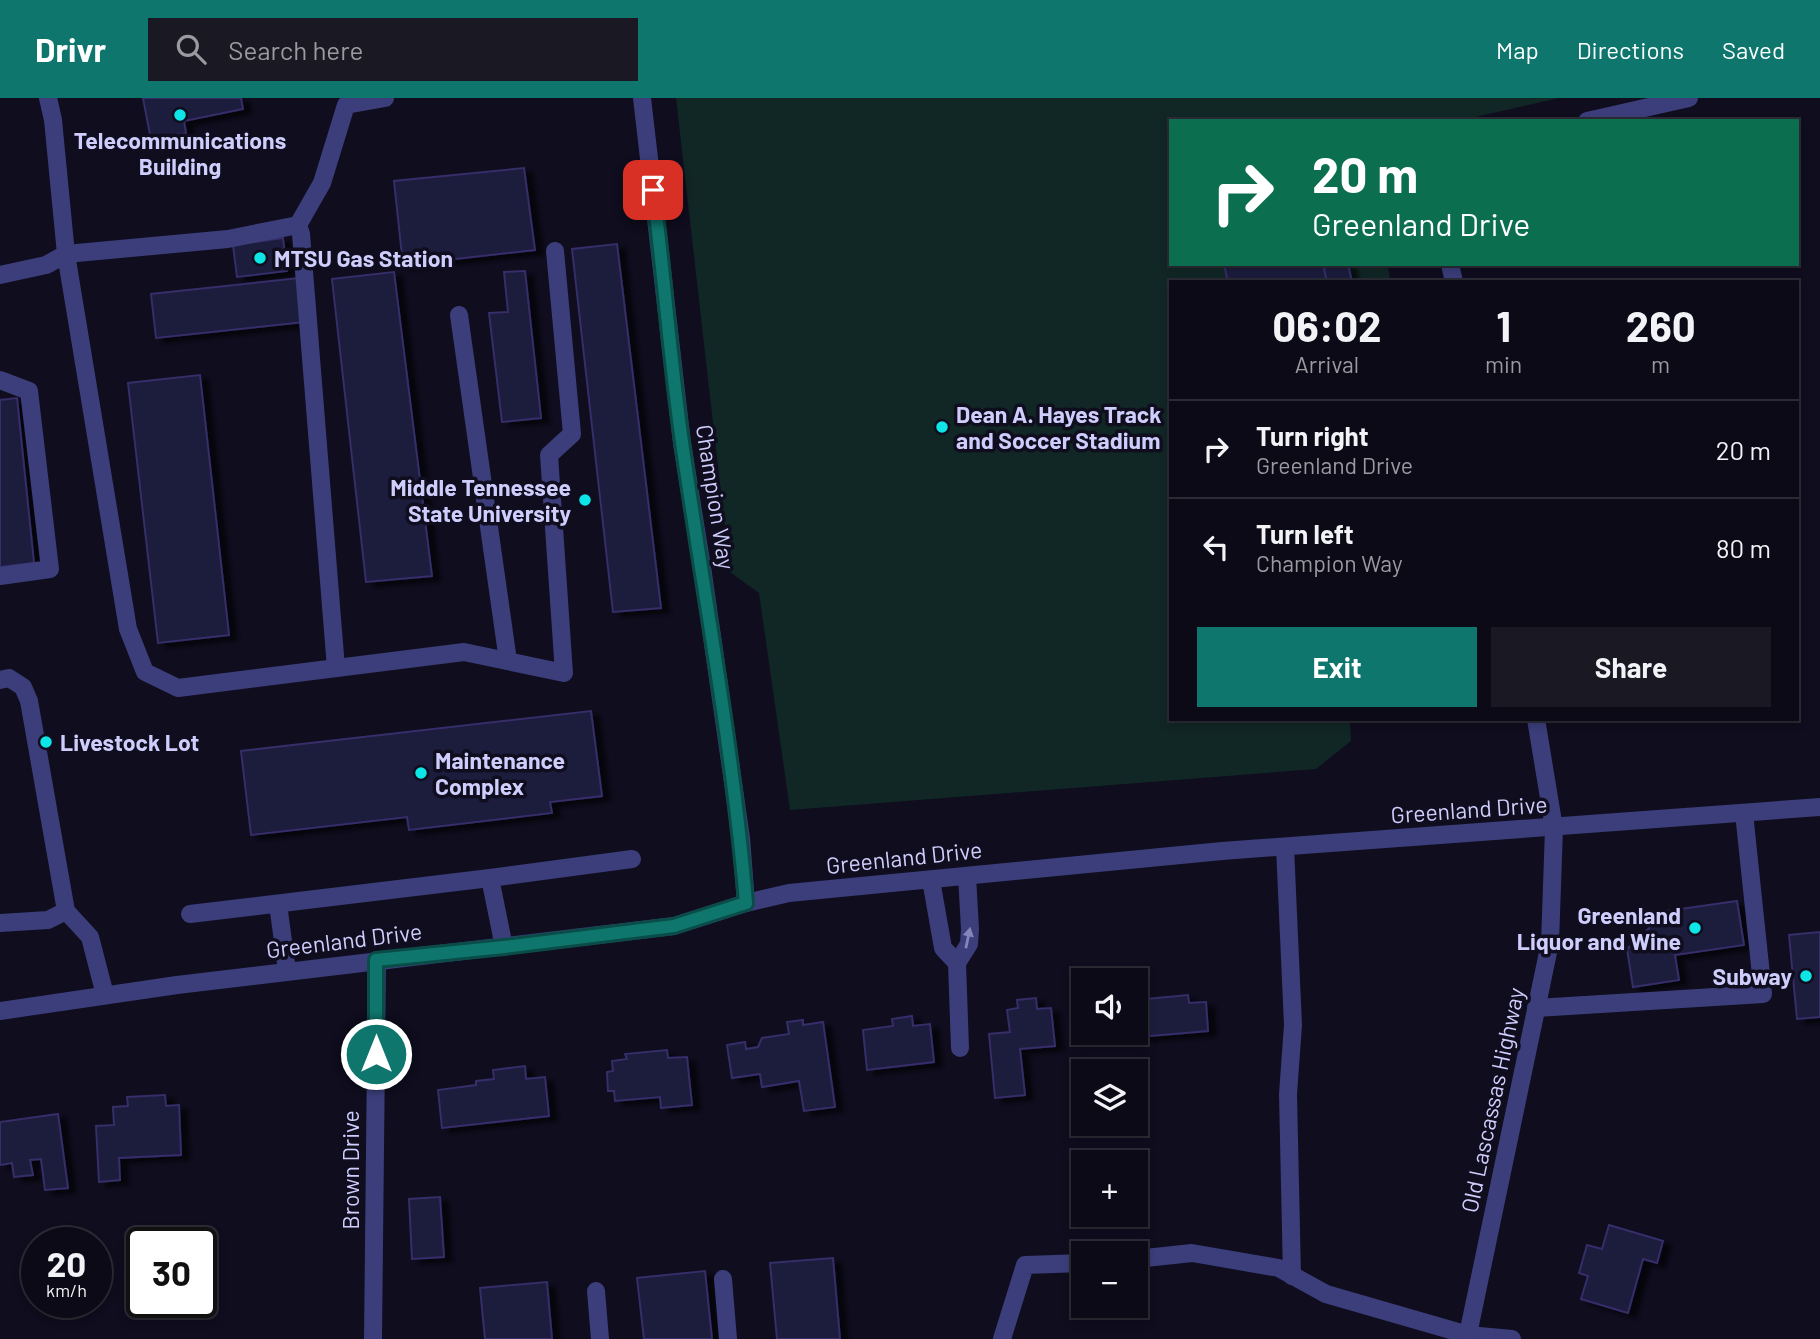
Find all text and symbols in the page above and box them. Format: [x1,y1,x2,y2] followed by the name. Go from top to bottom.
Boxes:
[148,18,638,81] search box
[35,29,106,69] text: Drivr
[172,30,210,68] icon: search
[228,34,363,65] text: Search here
[1496,35,1539,64] text: Map
[1577,35,1684,64] text: Directions
[1722,35,1785,64] text: Saved
[172,107,188,123] marker: Telecommunications Building
[74,126,286,180] place label: Telecommunications Building
[1312,144,1418,203] text: 20 m
[1197,147,1288,238] icon: right
[623,160,683,220] pin
[634,171,672,209] icon: arrive
[1312,204,1530,242] text: Greenland Drive
[274,244,453,272] place label: MTSU Gas Station
[252,250,268,266] marker: MTSU Gas Station
[1272,300,1382,350] text: 06:02
[1496,300,1511,350] text: 1
[1626,300,1696,350] text: 260
[1295,350,1359,378] text: Arrival
[1485,350,1522,378] text: min
[1651,350,1670,378] text: m
[956,400,1161,454] place label: Dean A. Hayes Track and Soccer Stadium
[934,419,950,435] marker: Dean A. Hayes Track and Soccer Stadium
[1256,420,1369,451] text: Turn right
[691,422,741,572] street label: Champion Way
[1197,430,1235,468] icon: right
[1716,434,1771,465] text: 20 m
[1256,451,1413,479] text: Greenland Drive
[390,473,571,527] place label: Middle Tennessee State University
[577,492,593,508] marker: Middle Tennessee State University
[1256,518,1354,549] text: Turn left
[1197,528,1235,566] icon: left
[1716,532,1771,563] text: 80 m
[1256,549,1403,577] text: Champion Way
[1197,627,1477,707] button: Exit
[1491,627,1771,707] button: Share
[60,728,199,756] place label: Livestock Lot
[38,734,54,750] marker: Livestock Lot
[435,746,565,800] place label: Maintenance Complex
[413,765,429,781] marker: Maintenance Complex
[1390,790,1548,828] street label: Greenland Drive
[824,835,984,879] street label: Greenland Drive
[1517,901,1681,955] place label: Greenland Liquor and Wine
[264,917,424,963] street label: Greenland Drive
[1687,920,1703,936] marker: Greenland Liquor and Wine
[962,926,973,948] one-way arrow
[1712,962,1792,990] place label: Subway
[1071,968,1148,1318] map controls
[1071,968,1148,1045] button: sound
[1798,968,1814,984] marker: Subway
[1454,984,1530,1215] street label: Old Lascassas Highway
[339,1017,413,1091] position arrow
[1071,1059,1148,1136] button: layers
[336,1110,364,1230] street label: Brown Drive
[1071,1150,1148,1227] button: +
[126,1227,217,1318] speed limit sign: 30
[1071,1241,1148,1318] button: −
[47,1242,86,1284] text: 20
[46,1279,87,1301] text: km/h

